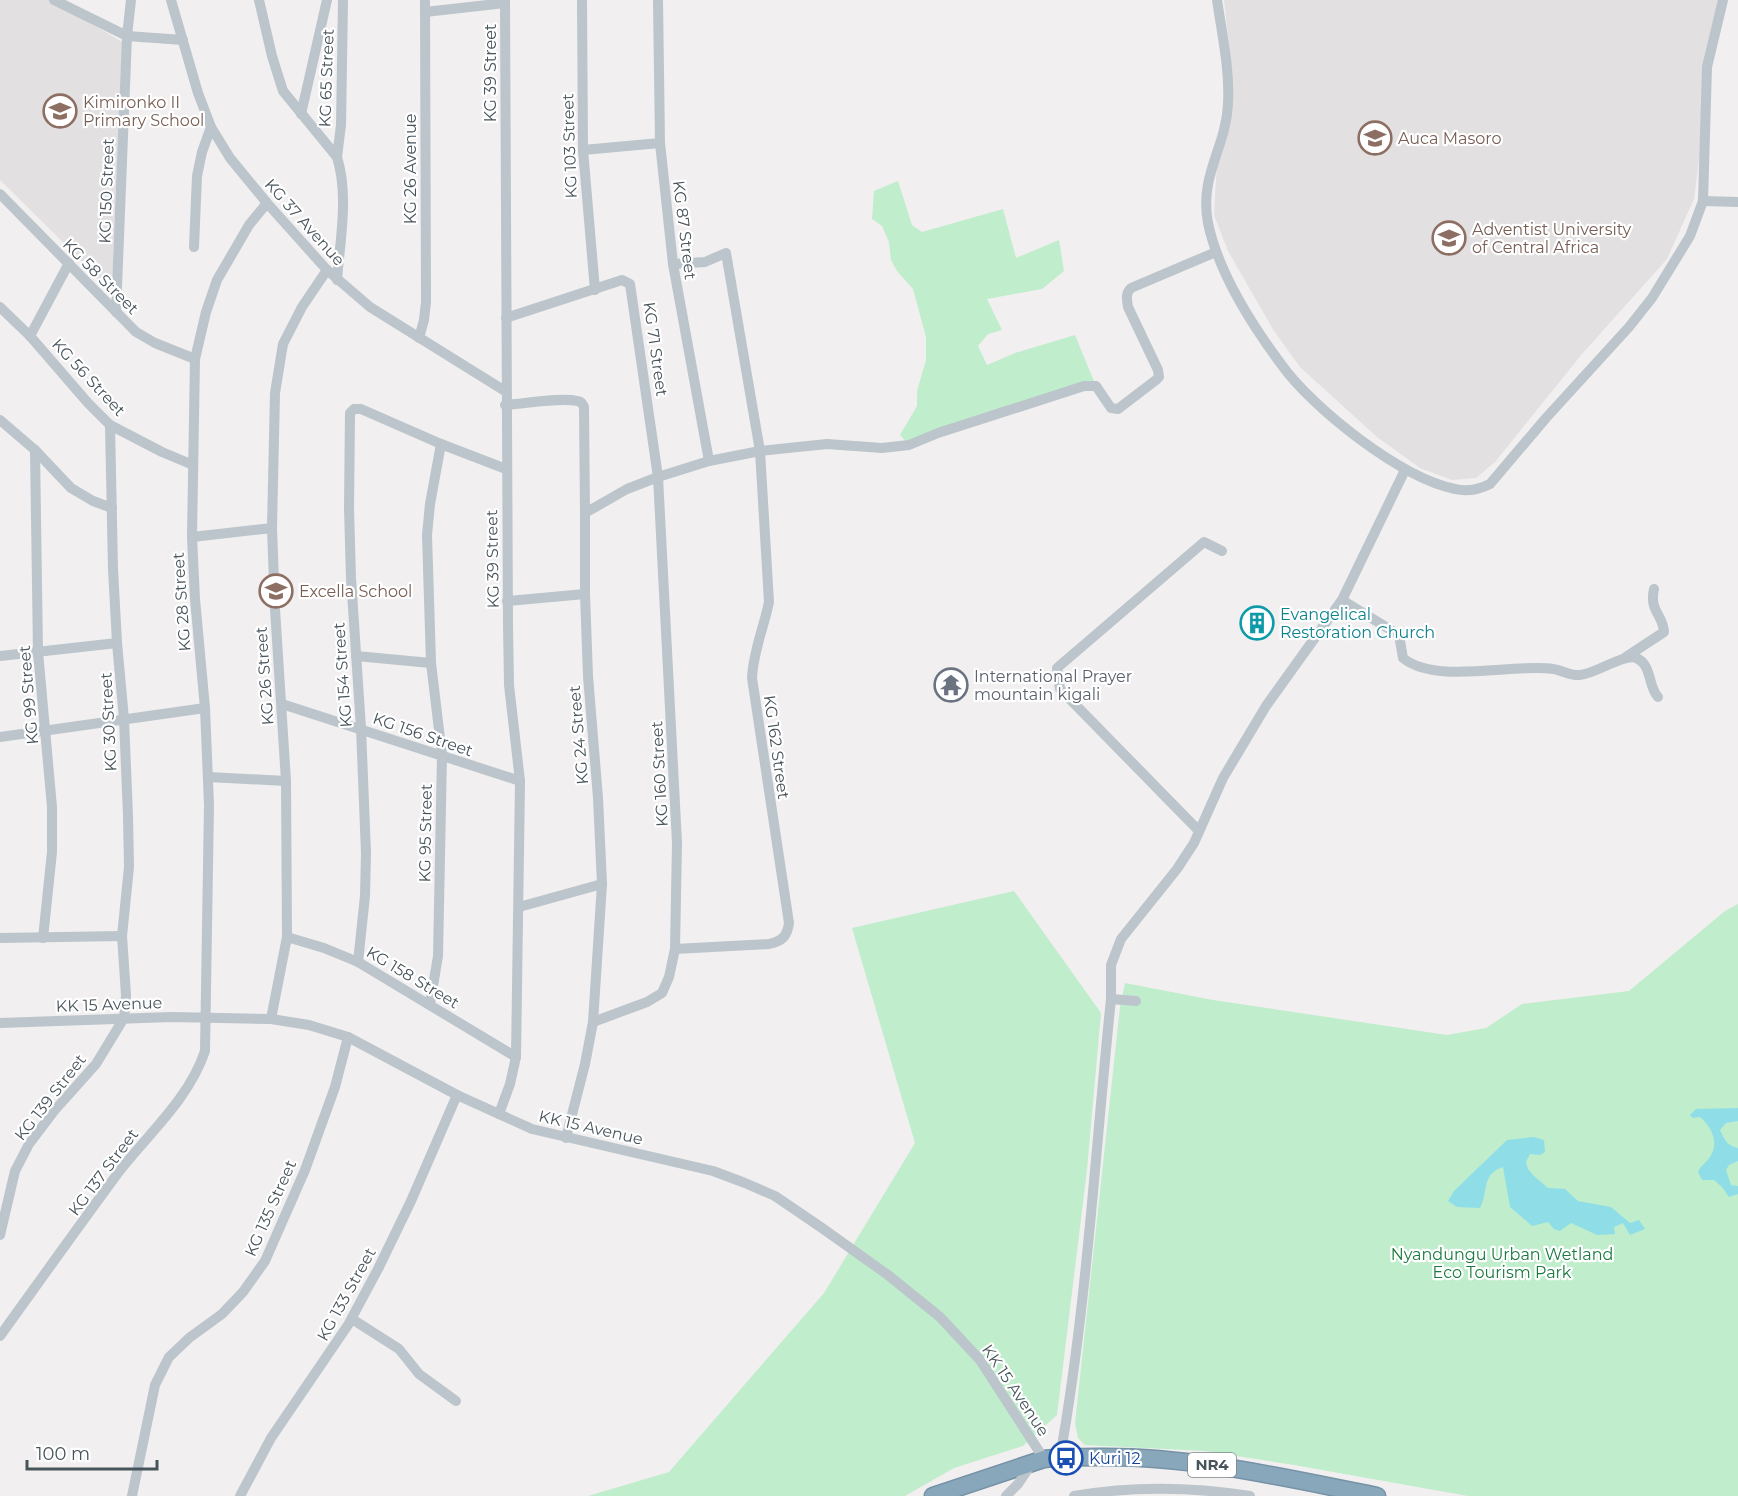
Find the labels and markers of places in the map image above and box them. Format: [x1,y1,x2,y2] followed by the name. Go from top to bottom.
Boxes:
[42,93,78,129] school or university icon: Kimironko II Primary School
[83,93,204,130] place label: Kimironko II Primary School
[1357,120,1393,156] school or university icon: Auca Masoro
[1398,129,1502,148] place label: Auca Masoro
[1431,220,1467,256] school or university icon: Adventist University of Central Africa
[1472,220,1632,257] place label: Adventist University of Central Africa
[258,573,294,609] school or university icon: Excella School
[299,582,412,601] place label: Excella School
[1239,605,1275,641] building icon: Evangelical Restoration Church
[1280,605,1435,642] place label: Evangelical Restoration Church
[933,667,969,703] temple icon: International Prayer mountain kigali
[974,667,1132,704] place label: International Prayer mountain kigali
[1048,1440,1084,1476] bus stop icon: Kuri 12
[1089,1449,1140,1468] place label: Kuri 12

